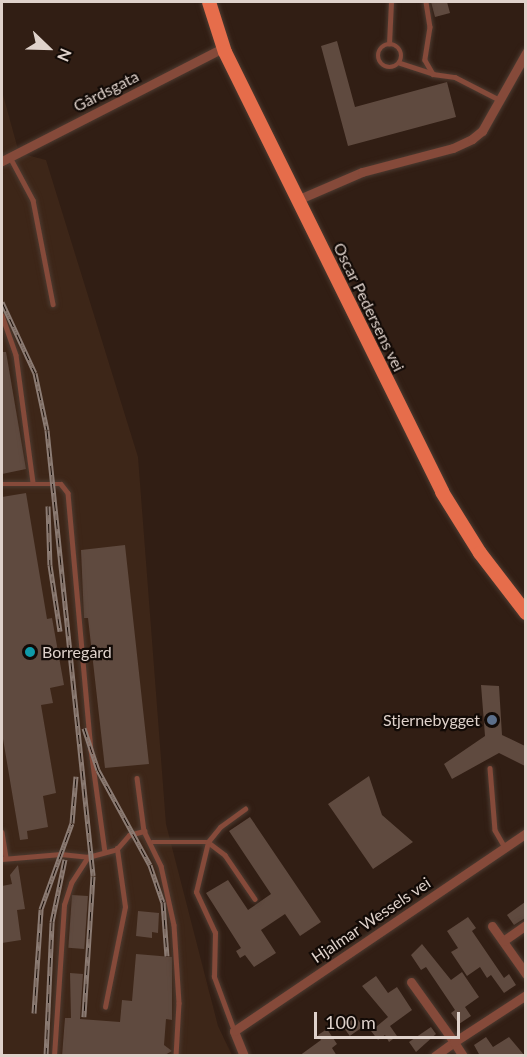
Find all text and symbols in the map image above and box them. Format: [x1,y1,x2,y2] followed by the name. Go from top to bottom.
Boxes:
[18,18,78,78] north arrow
[54,46,76,65] text: N
[70,66,142,116] street label: Gårdsgata
[329,239,409,375] street label: Oscar Pedersens vei
[42,642,112,662] place label: Borregård
[23,645,37,659] marker: Borregård
[383,710,480,730] place label: Stjernebygget
[485,713,499,727] marker: Stjernebygget
[308,873,434,967] street label: Hjalmar Wessels vei
[317,1000,462,1038] scale bar
[325,1011,376,1033] text: 100 m

